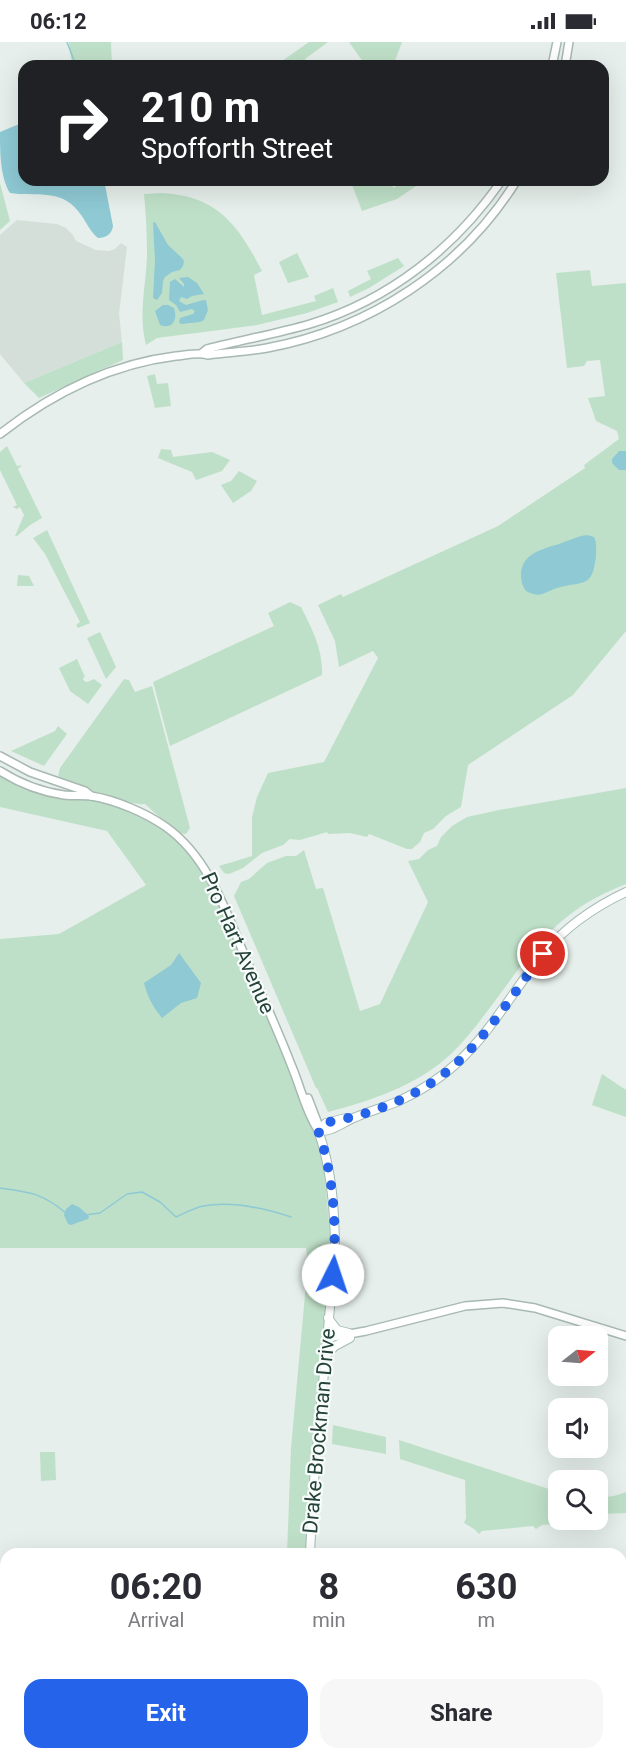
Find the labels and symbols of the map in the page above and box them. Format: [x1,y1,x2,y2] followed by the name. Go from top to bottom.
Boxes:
[196,869,280,1017] street label: Pro Hart Avenue
[517,928,568,979] pin
[301,1243,365,1307] position arrow
[548,1326,608,1386] north arrow
[298,1327,340,1535] street label: Drake Brockman Drive

